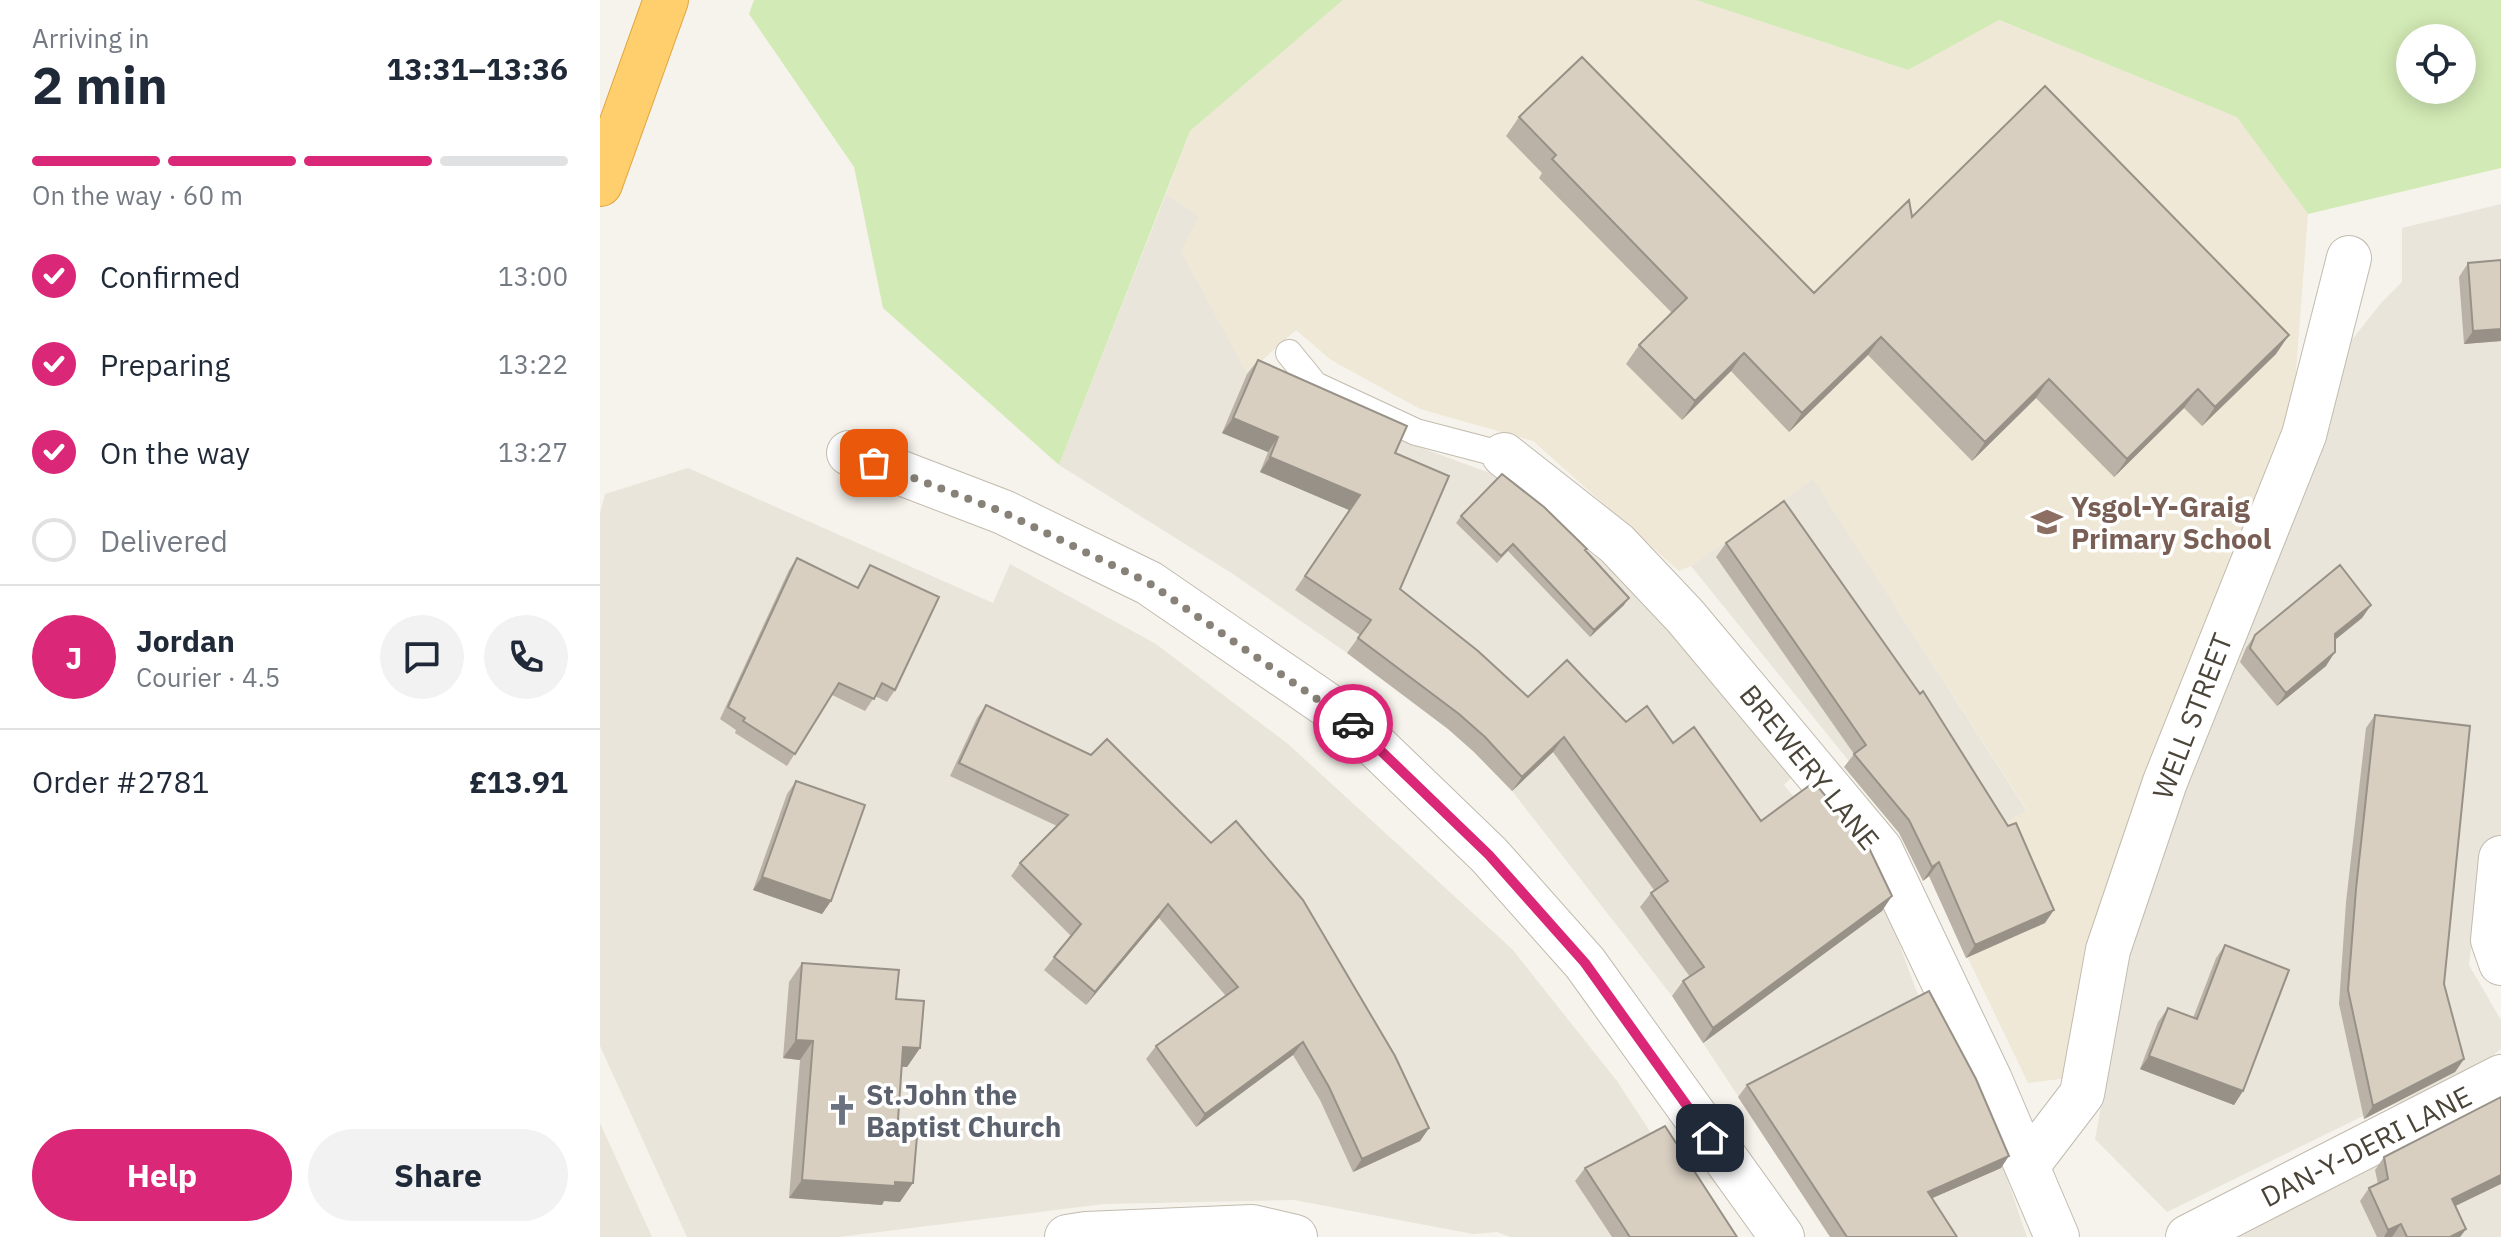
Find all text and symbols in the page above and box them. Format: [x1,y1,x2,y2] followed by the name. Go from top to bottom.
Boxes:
[32,21,149,55] text: Arriving in
[2396,24,2476,104] map controls
[2396,24,2476,104] button: locate
[387,49,568,88] text: 13:31–13:36
[32,51,168,118] text: 2 min
[32,178,243,212] text: On the way · 60 m
[32,254,76,298] icon: check
[100,257,241,296] text: Confirmed
[498,259,568,293] text: 13:00
[32,342,76,386] icon: check
[100,345,230,384] text: Preparing
[498,347,568,381] text: 13:22
[840,429,908,497] pin
[32,430,76,474] icon: check
[100,433,250,472] text: On the way
[498,435,568,469] text: 13:27
[852,441,896,485] icon: bag
[2071,488,2271,557] place label: Ysgol-Y-Graig Primary School
[2030,505,2064,539] school or university icon: Ysgol-Y-Graig Primary School
[100,521,228,560] text: Delivered
[380,615,464,699] button: chat
[484,615,568,699] button: phone
[136,621,235,660] text: Jordan
[2143,628,2241,804] street label: WELL STREET
[66,638,82,677] text: J
[136,660,280,694] text: Courier · 4.5
[1732,677,1888,857] street label: BREWERY LANE
[1313,684,1393,764] courier
[1331,702,1375,746] icon: car
[32,762,209,801] text: Order #2781
[469,762,568,801] text: £13.91
[866,1076,1061,1145] place label: St.John the Baptist Church
[2254,1077,2478,1215] street label: DAN-Y-DERI LANE
[825,1093,859,1127] church icon: St.John the Baptist Church
[1676,1104,1744,1172] pin
[1688,1116,1732,1160] icon: home
[32,1129,292,1221] button: Help
[308,1129,568,1221] button: Share

